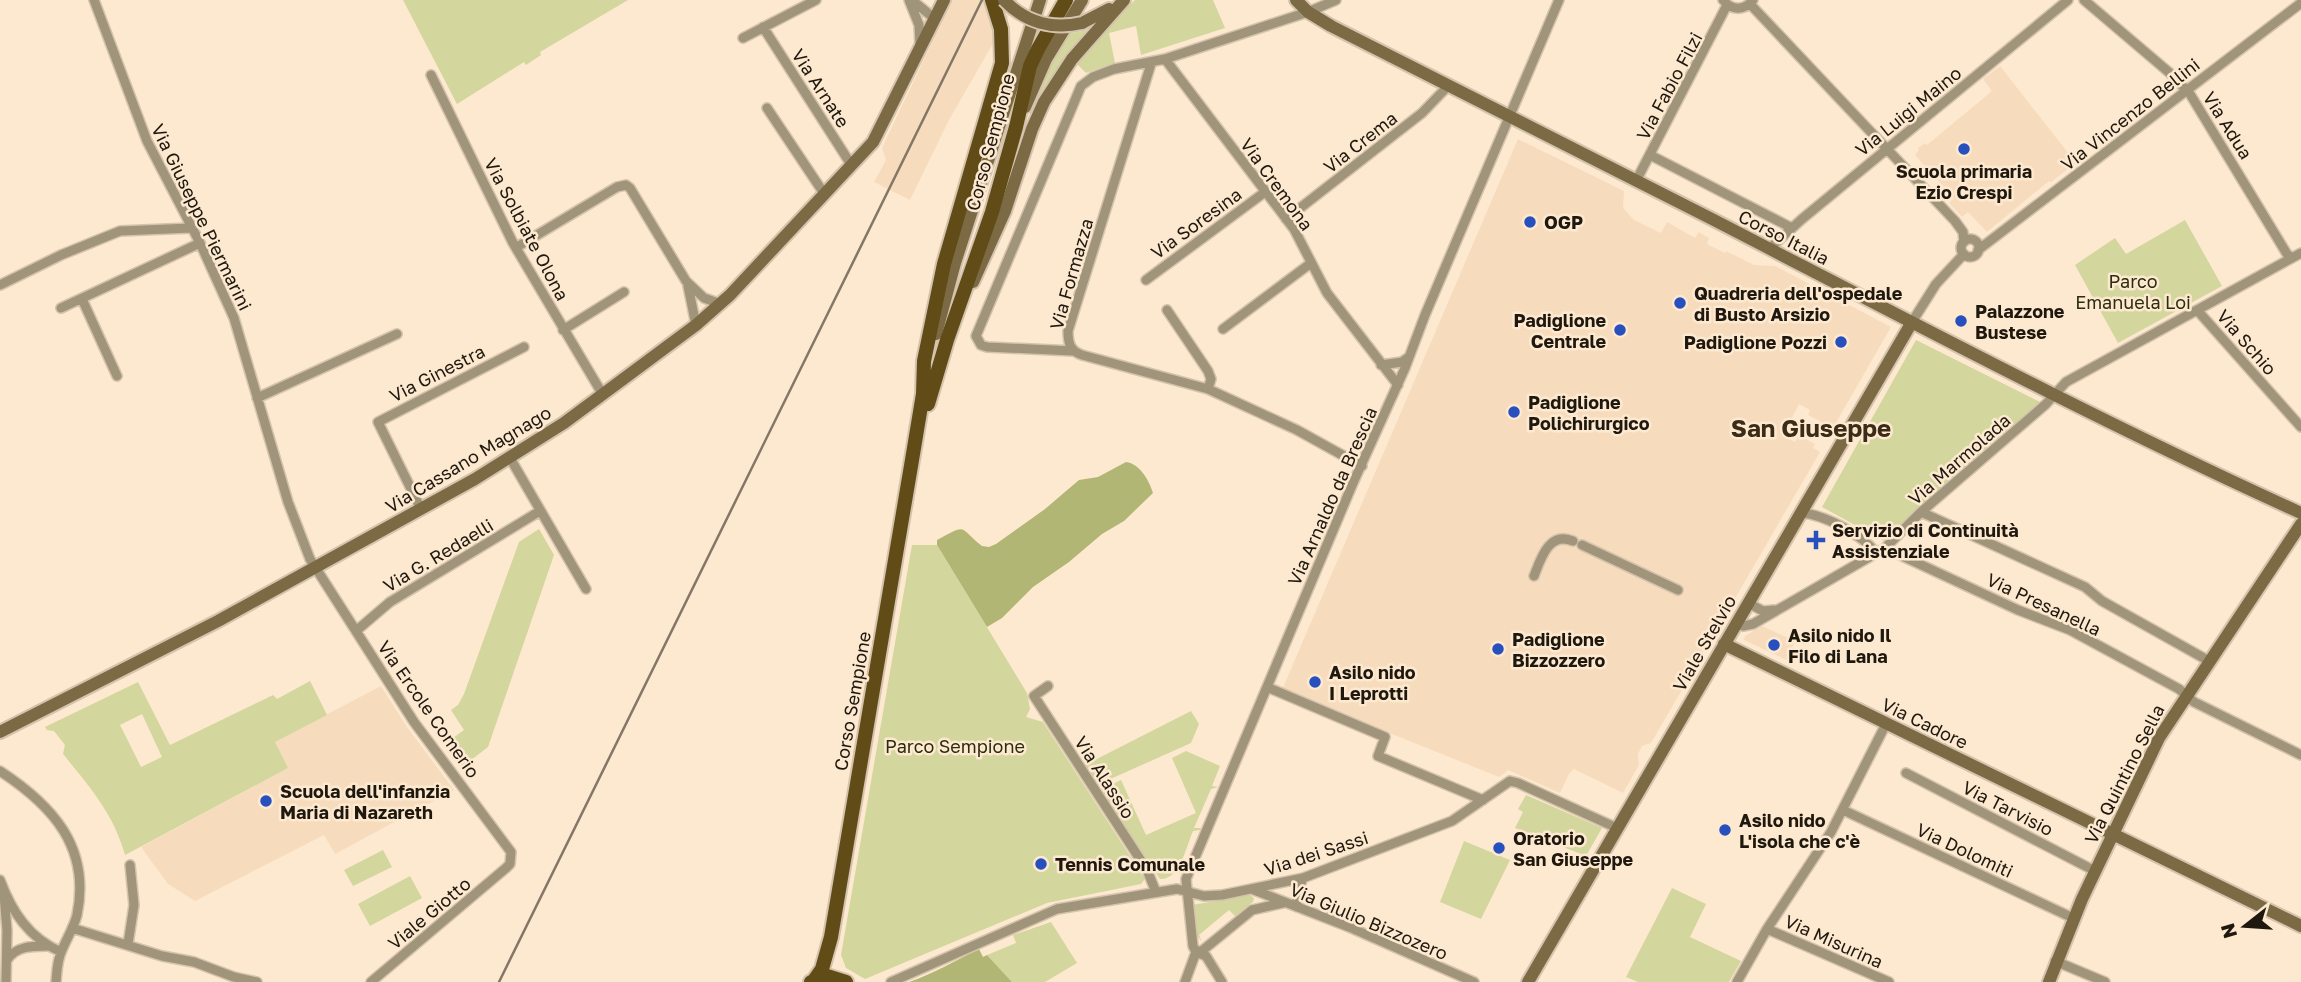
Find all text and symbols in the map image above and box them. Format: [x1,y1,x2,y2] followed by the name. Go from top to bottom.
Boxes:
[1631,28,1707,144] street label: Via Fabio Filzi
[787,45,855,131] street label: Via Arnate
[2056,53,2204,175] street label: Via Vincenzo Bellini
[1851,62,1965,160] street label: Via Luigi Maino
[961,71,1019,213] street label: Corso Sempione
[2199,87,2257,163] street label: Via Adua
[1319,106,1401,178] street label: Via Crema
[147,120,257,314] street label: Via Giuseppe Piermarini
[1236,133,1318,235] street label: Via Cremona
[1956,141,1972,157] marker: Scuola primaria Ezio Crespi
[480,154,574,304] street label: Via Solbiate Olona
[1896,160,2032,203] place label: Scuola primaria Ezio Crespi
[1146,183,1246,263] street label: Via Soresina
[1735,205,1833,269] street label: Corso Italia
[1544,211,1583,233] place label: OGP
[1522,214,1538,230] marker: OGP
[1045,216,1097,332] street label: Via Formazza
[2075,270,2191,313] park label: Parco Emanuela Loi
[1694,282,1903,325] place label: Quadreria dell'ospedale di Busto Arsizio
[1672,295,1688,311] marker: Quadreria dell'ospedale di Busto Arsizio
[1975,300,2065,343] place label: Palazzone Bustese
[2213,305,2281,379] street label: Via Schio
[1513,309,1606,352] place label: Padiglione Centrale
[1953,313,1969,329] marker: Palazzone Bustese
[1612,322,1628,338] marker: Padiglione Centrale
[1684,331,1827,353] place label: Padiglione Pozzi
[1833,334,1849,350] marker: Padiglione Pozzi
[386,340,488,406] street label: Via Ginestra
[1528,391,1650,434] place label: Padiglione Polichirurgico
[381,401,555,517] street label: Via Cassano Magnago
[1283,403,1381,589] street label: Via Arnaldo da Brescia
[1506,404,1522,420] marker: Padiglione Polichirurgico
[1903,409,2015,509] street label: Via Marmolada
[1731,413,1891,442] district label: San Giuseppe
[379,514,497,596] street label: Via G. Redaelli
[1832,519,2019,562] place label: Servizio di Continuità Assistenziale
[1806,530,1826,550] marker: Servizio di Continuità Assistenziale
[1983,568,2105,640] street label: Via Presanella
[1668,591,1740,695] street label: Viale Stelvio
[1788,624,1891,667] place label: Asilo nido Il Filo di Lana
[1512,628,1606,671] place label: Padiglione Bizzozzero
[829,630,875,772] street label: Corso Sempione
[373,636,485,782] street label: Via Ercole Comerio
[1766,637,1782,653] marker: Asilo nido Il Filo di Lana
[1490,641,1506,657] marker: Padiglione Bizzozzero
[1329,661,1416,704] place label: Asilo nido I Leprotti
[1307,674,1323,690] marker: Asilo nido I Leprotti
[1878,693,1972,753] street label: Via Cadore
[2079,701,2169,847] street label: Via Quintino Sella
[1070,732,1140,822] street label: Via Alassio
[885,735,1025,757] park label: Parco Sempione
[1959,776,2057,840] street label: Via Tarvisio
[280,780,450,823] place label: Scuola dell'infanzia Maria di Nazareth
[258,793,274,809] marker: Scuola dell'infanzia Maria di Nazareth
[1739,809,1861,852] place label: Asilo nido L'isola che c'è
[1913,818,2017,882] street label: Via Dolomiti
[1717,822,1733,838] marker: Asilo nido L'isola che c'è
[1261,826,1371,880] street label: Via dei Sassi
[1513,827,1634,870] place label: Oratorio San Giuseppe
[1491,840,1507,856] marker: Oratorio San Giuseppe
[1055,853,1205,875] place label: Tennis Comunale
[1033,856,1049,872] marker: Tennis Comunale
[383,872,475,954] street label: Viale Giotto
[1287,878,1451,964] street label: Via Giulio Bizzozero
[2210,891,2280,961] north arrow
[1781,910,1887,972] street label: Via Misurina
[2215,921,2241,941] text: N

